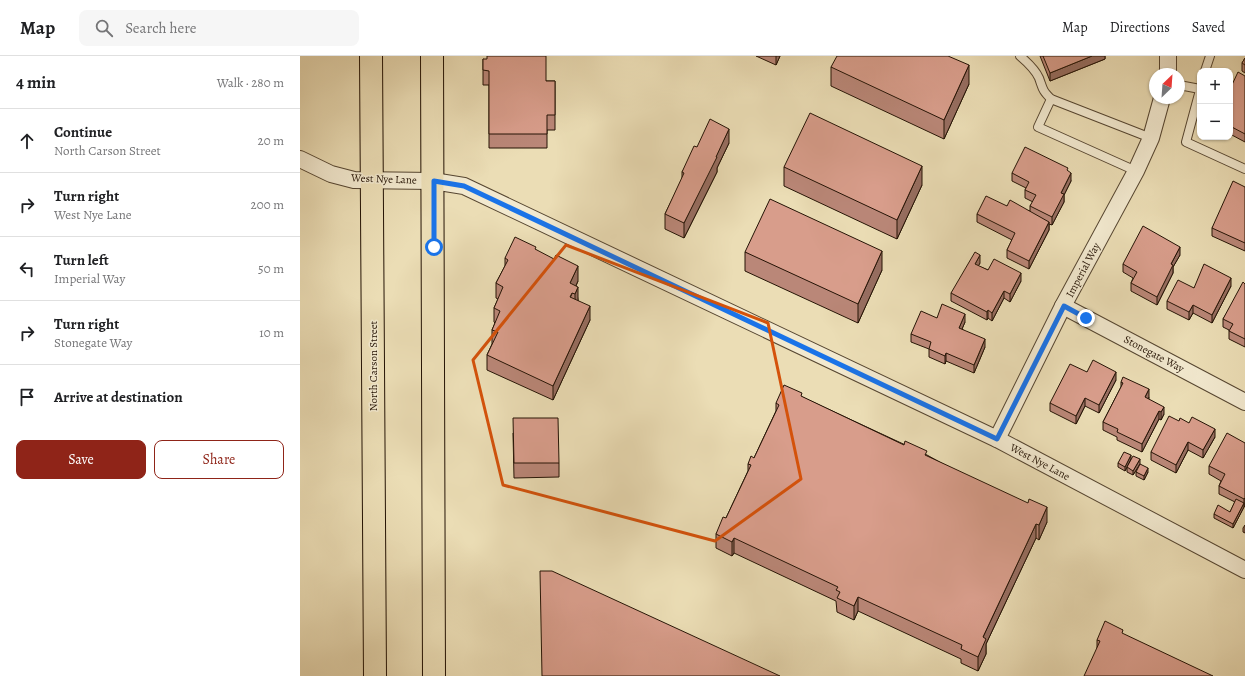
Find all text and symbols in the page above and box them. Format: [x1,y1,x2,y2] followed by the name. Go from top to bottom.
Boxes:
[79,10,359,46] search box
[20,15,55,41] text: Map
[93,17,115,39] icon: search
[125,18,197,38] text: Search here
[1062,18,1088,37] text: Map
[1110,18,1170,37] text: Directions
[1192,18,1225,37] text: Saved
[1149,68,1185,104] north arrow
[1197,68,1233,140] map controls
[1197,68,1233,104] button: +
[16,71,56,94] text: 4 min
[217,74,284,91] text: Walk · 280 m
[1197,104,1233,140] button: −
[54,122,112,142] text: Continue
[16,130,38,152] icon: ahead
[258,132,284,149] text: 20 m
[54,142,161,159] text: North Carson Street
[350,170,417,188] street label: West Nye Lane
[54,186,119,206] text: Turn right
[16,194,38,216] icon: right
[251,196,284,213] text: 200 m
[54,206,132,223] text: West Nye Lane
[425,238,443,256] route start
[1062,240,1104,300] street label: Imperial Way
[54,250,109,270] text: Turn left
[16,258,38,280] icon: left
[258,260,284,277] text: 50 m
[54,270,125,287] text: Imperial Way
[1077,309,1095,327] route end
[54,314,119,334] text: Turn right
[366,320,381,411] street label: North Carson Street
[16,322,38,344] icon: right
[259,324,284,341] text: 10 m
[1121,332,1187,376] street label: Stonegate Way
[54,334,132,351] text: Stonegate Way
[16,386,38,408] icon: arrive
[54,387,183,407] text: Arrive at destination
[1007,439,1073,484] street label: West Nye Lane
[16,440,146,479] button: Save
[154,440,284,479] button: Share

